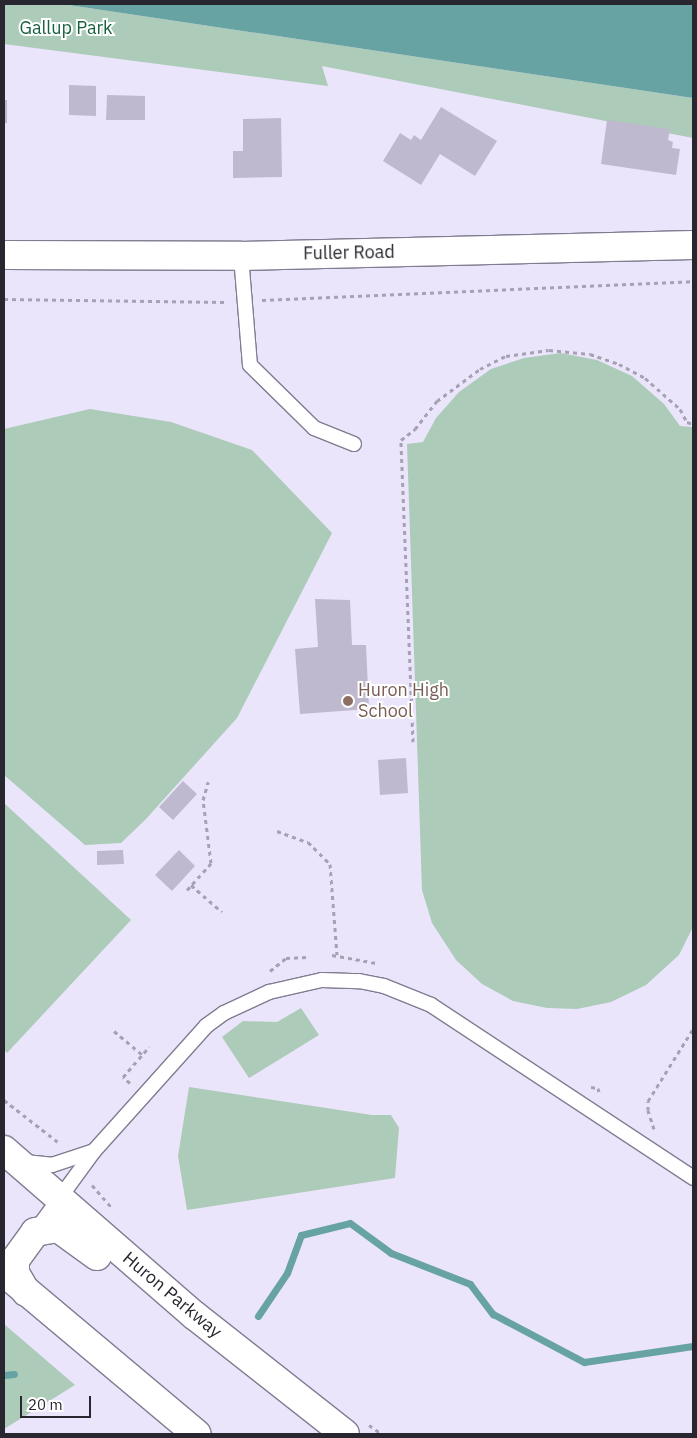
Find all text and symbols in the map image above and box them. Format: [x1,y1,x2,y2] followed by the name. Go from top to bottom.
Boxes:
[19,17,113,39] park label: Gallup Park
[303,241,395,265] street label: Fuller Road
[358,680,449,722] place label: Huron High School
[342,695,354,707] marker: Huron High School
[118,1247,226,1343] street label: Huron Parkway
[22,1386,94,1418] scale bar
[28,1395,63,1414] text: 20 m

